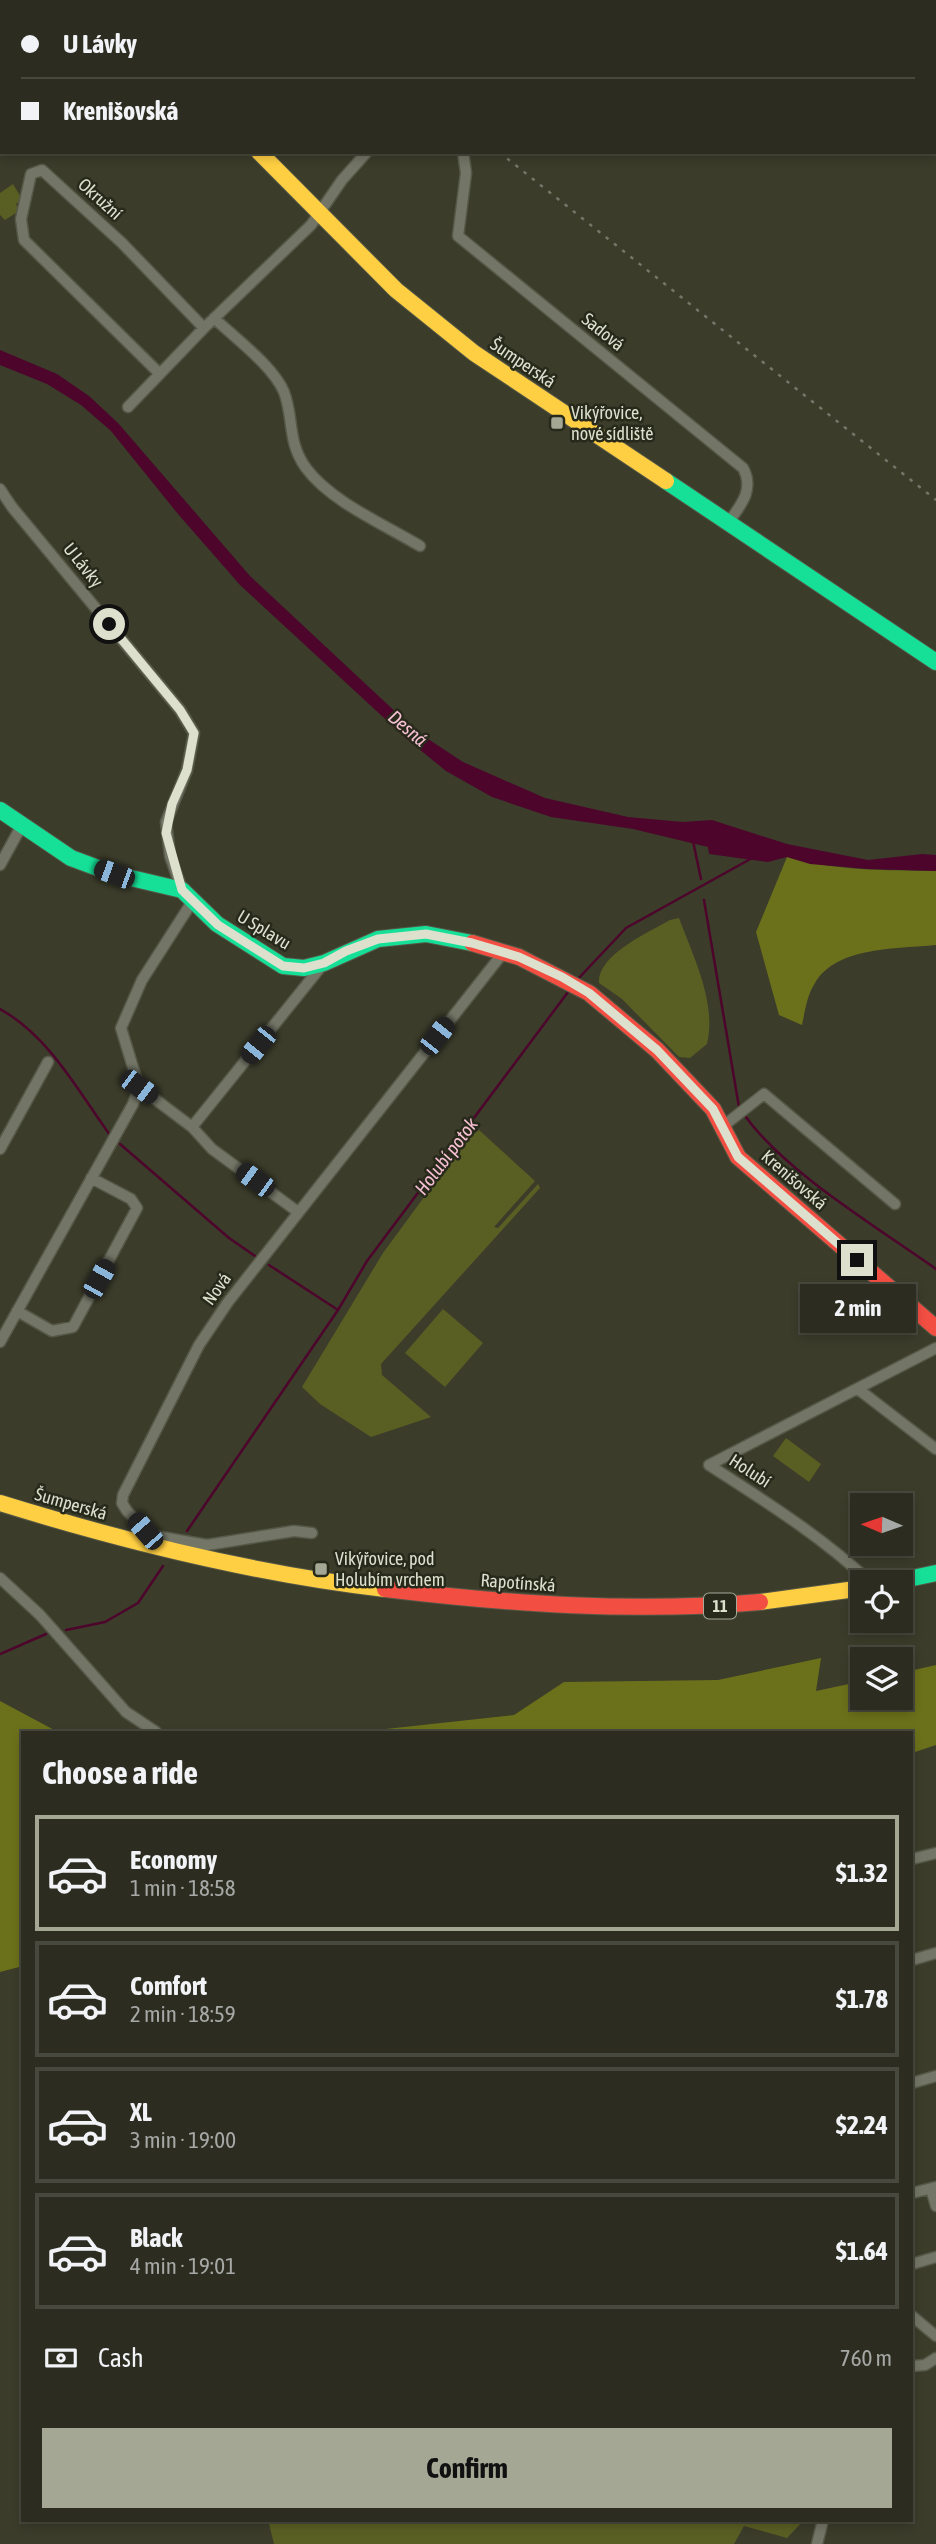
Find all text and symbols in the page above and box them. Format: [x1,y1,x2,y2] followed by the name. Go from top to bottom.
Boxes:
[63,29,137,59] text: U Lávky
[63,96,178,126] text: Krenišovská
[74,173,127,224] street label: Okružní
[578,308,629,355] street label: Sadová
[487,333,560,392] street label: Šumperská
[571,402,653,444] place label: Vikýřovice, nové sídliště
[549,415,565,431] marker: Vikýřovice, nové sídliště
[59,538,108,591] street label: U Lávky
[93,608,125,640] route start
[384,705,432,751] water label: Desná
[91,857,138,891] car
[234,906,295,954] street label: U Splavu
[416,1013,459,1059] car
[237,1022,280,1068] car
[116,1066,163,1108] car
[410,1113,482,1199] water label: Holubí potok
[757,1145,831,1214] street label: Krenišovská
[232,1159,279,1201] car
[841,1244,873,1276] route end
[80,1256,119,1302] car
[198,1269,235,1309] street label: Nová
[799,1284,915,1334] callout: 2 min
[835,1295,881,1321] text: 2 min
[726,1450,775,1492] street label: Holubí
[33,1483,110,1524] street label: Šumperská
[850,1493,914,1556] north arrow
[850,1493,913,1710] map controls
[124,1508,167,1554] car
[335,1548,445,1590] place label: Vikýřovice, pod Holubím vrchem
[313,1561,329,1577] marker: Vikýřovice, pod Holubím vrchem
[480,1569,556,1596] street label: Rapotínská
[850,1570,913,1633] button: locate
[704,1594,736,1618] road number: 11
[850,1647,913,1710] button: layers
[42,1754,198,1791] text: Choose a ride
[46,1842,109,1905] icon: car
[130,1845,217,1875] text: Economy
[836,1858,888,1888] text: $1.32
[130,1875,236,1901] text: 1 min · 18:58
[46,1968,109,2031] icon: car
[130,1971,207,2001] text: Comfort
[836,1984,888,2014] text: $1.78
[130,2001,236,2027] text: 2 min · 18:59
[46,2094,109,2157] icon: car
[130,2097,152,2127] text: XL
[836,2110,888,2140] text: $2.24
[130,2127,236,2153] text: 3 min · 19:00
[46,2220,109,2283] icon: car
[130,2223,182,2253] text: Black
[836,2236,888,2266] text: $1.64
[130,2253,236,2279] text: 4 min · 19:01
[42,2339,80,2377] icon: cash
[98,2343,144,2373] text: Cash
[840,2345,892,2371] text: 760 m
[42,2428,892,2508] button: Confirm

